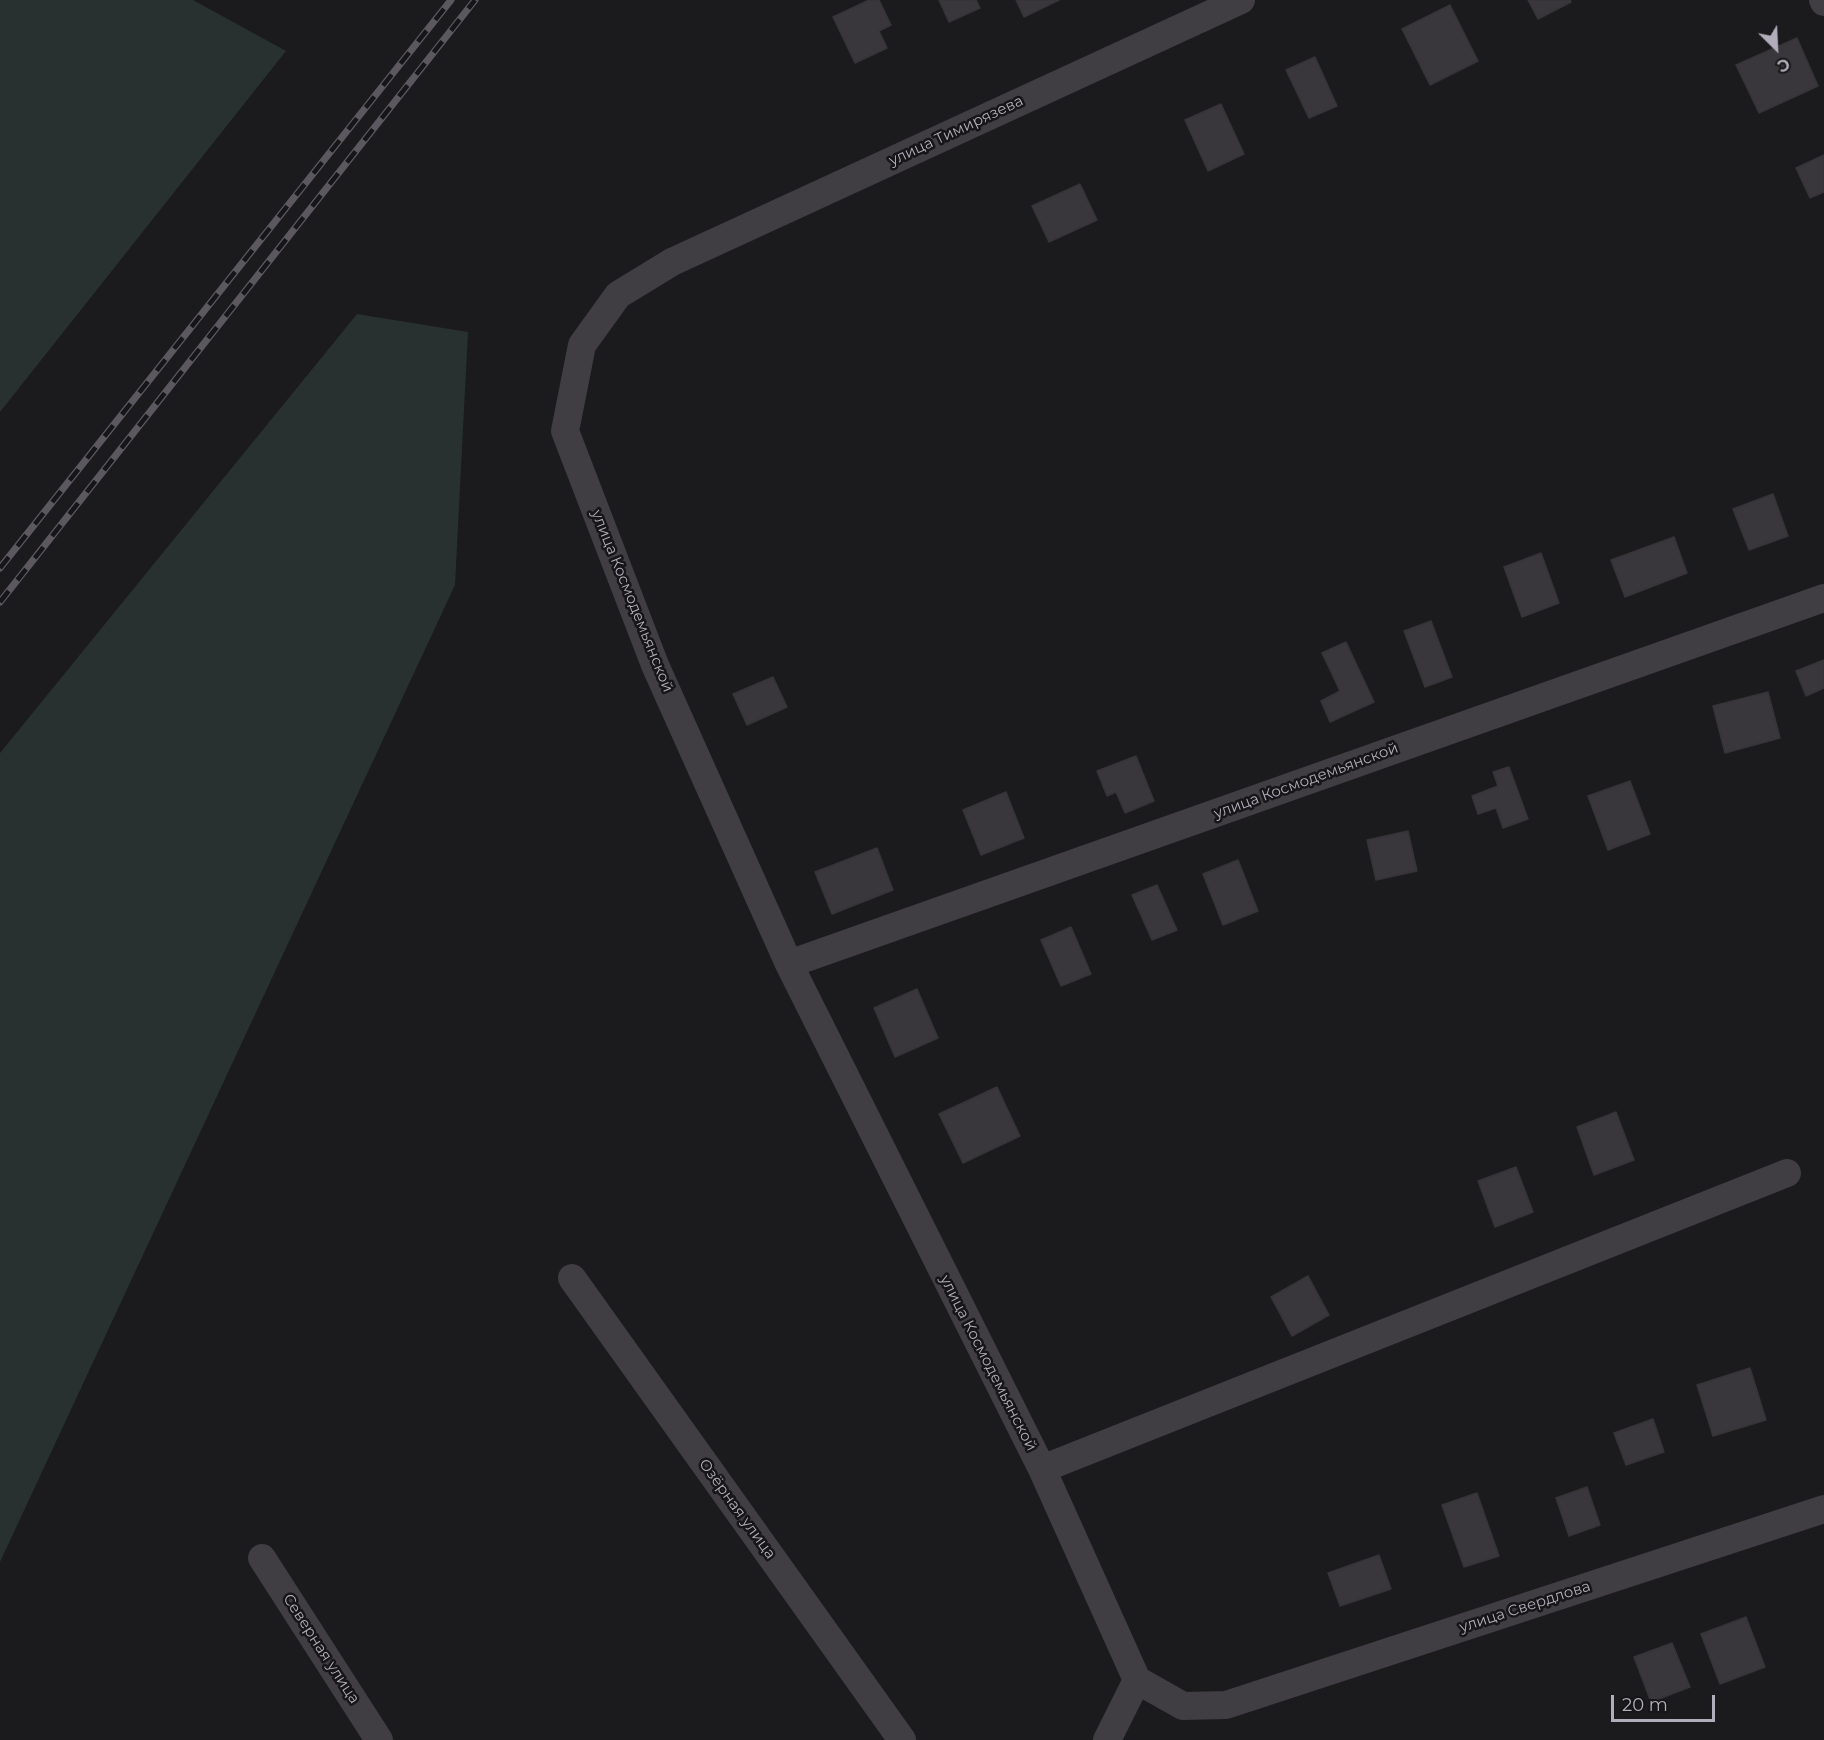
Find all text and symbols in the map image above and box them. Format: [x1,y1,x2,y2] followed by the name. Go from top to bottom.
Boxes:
[1746,18,1806,78] north arrow
[1774,54,1793,76] text: С
[886,92,1026,170] street label: улица Тимирязева
[587,507,677,695] street label: улица Космодемьянской
[1211,739,1401,823] street label: улица Космодемьянской
[936,1272,1040,1454] street label: улица Космодемьянской
[695,1456,779,1562] street label: Озёрная улица
[1457,1577,1593,1637] street label: улица Свердлова
[279,1591,363,1707] street label: Северная улица
[1614,1683,1718,1721] scale bar
[1622,1694,1668,1716] text: 20 m

